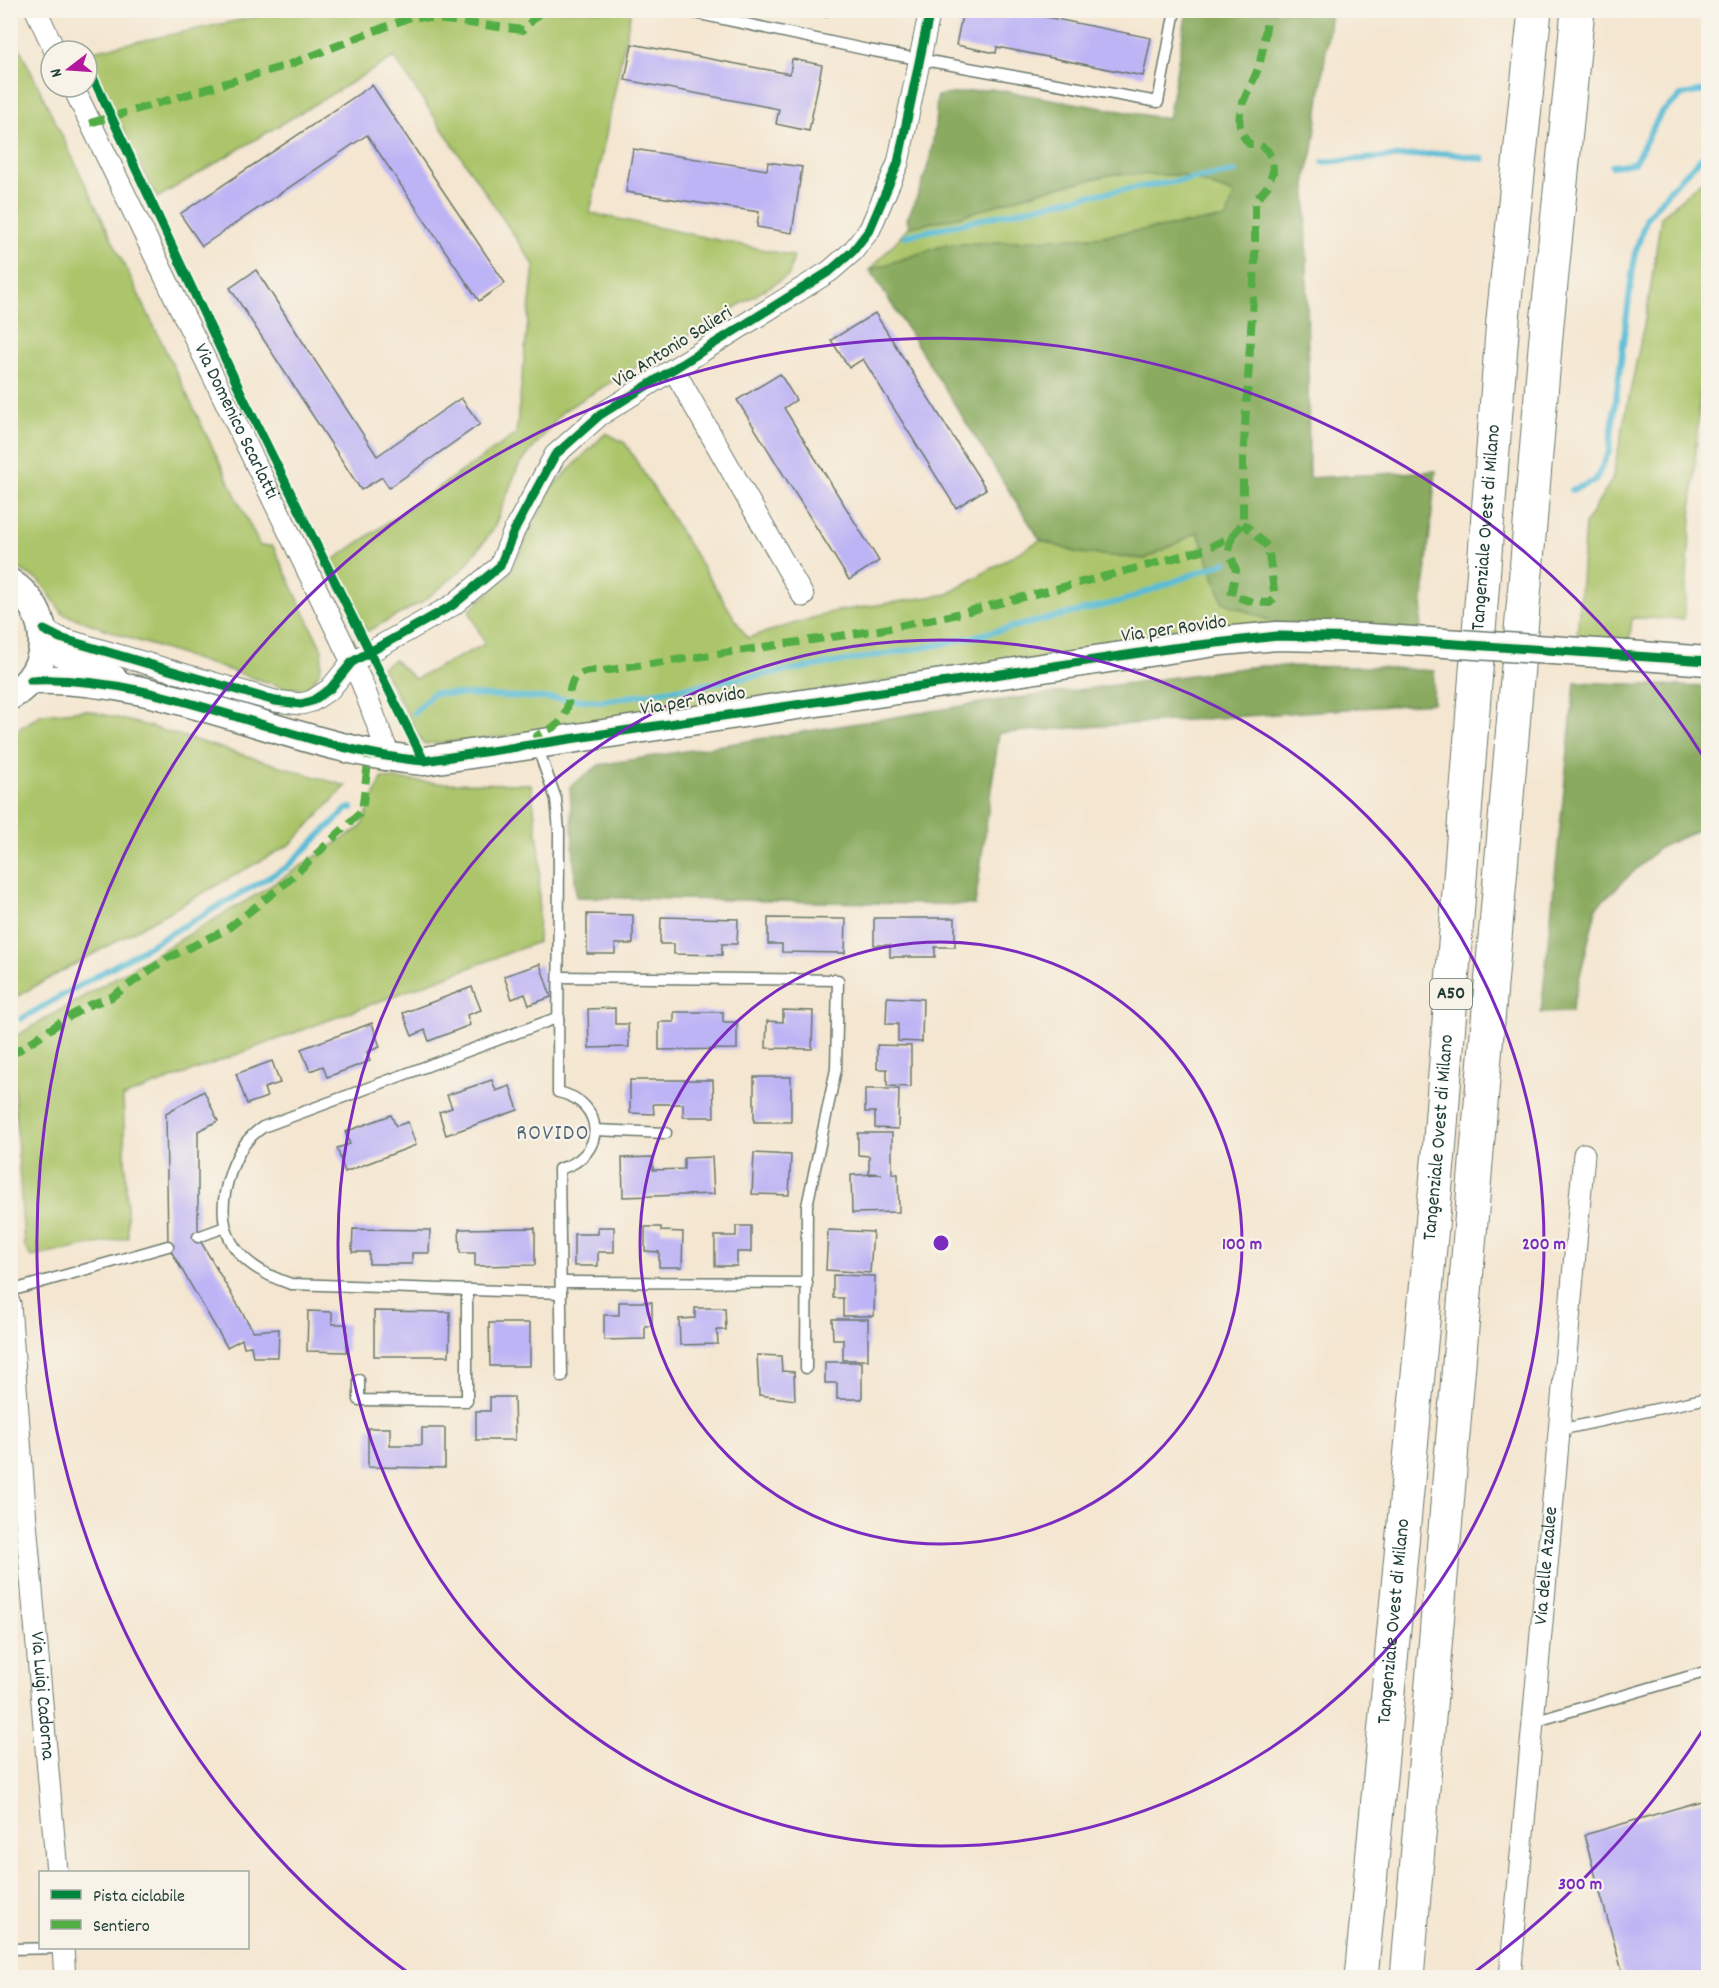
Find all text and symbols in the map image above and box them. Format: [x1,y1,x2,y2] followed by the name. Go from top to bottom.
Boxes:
[39,39,99,99] north arrow
[45,65,69,80] text: N
[608,300,739,396] street label: Via Antonio Salieri
[186,339,285,505] street label: Via Domenico Scarlatti
[1465,423,1509,632] street label: Tangenziale Ovest di Milano
[1119,609,1229,651] street label: Via per Rovido
[638,680,748,724] street label: Via per Rovido
[1430,979,1472,1009] road number: A50
[1417,1033,1462,1242] street label: Tangenziale Ovest di Milano
[516,1119,590,1150] district label: ROVIDO
[931,1233,951,1253] centre of rings
[1222,1233,1262,1258] text: 100 m
[1522,1233,1566,1258] text: 200 m
[1528,1505,1566,1626] street label: Via delle Azalee
[1371,1517,1418,1726] street label: Tangenziale Ovest di Milano
[22,1631,61,1762] street label: Via Luigi Cadorna
[39,1871,249,1949] legend
[1558,1873,1602,1898] text: 300 m
[93,1885,185,1910] text: Pista ciclabile
[93,1915,150,1940] text: Sentiero

